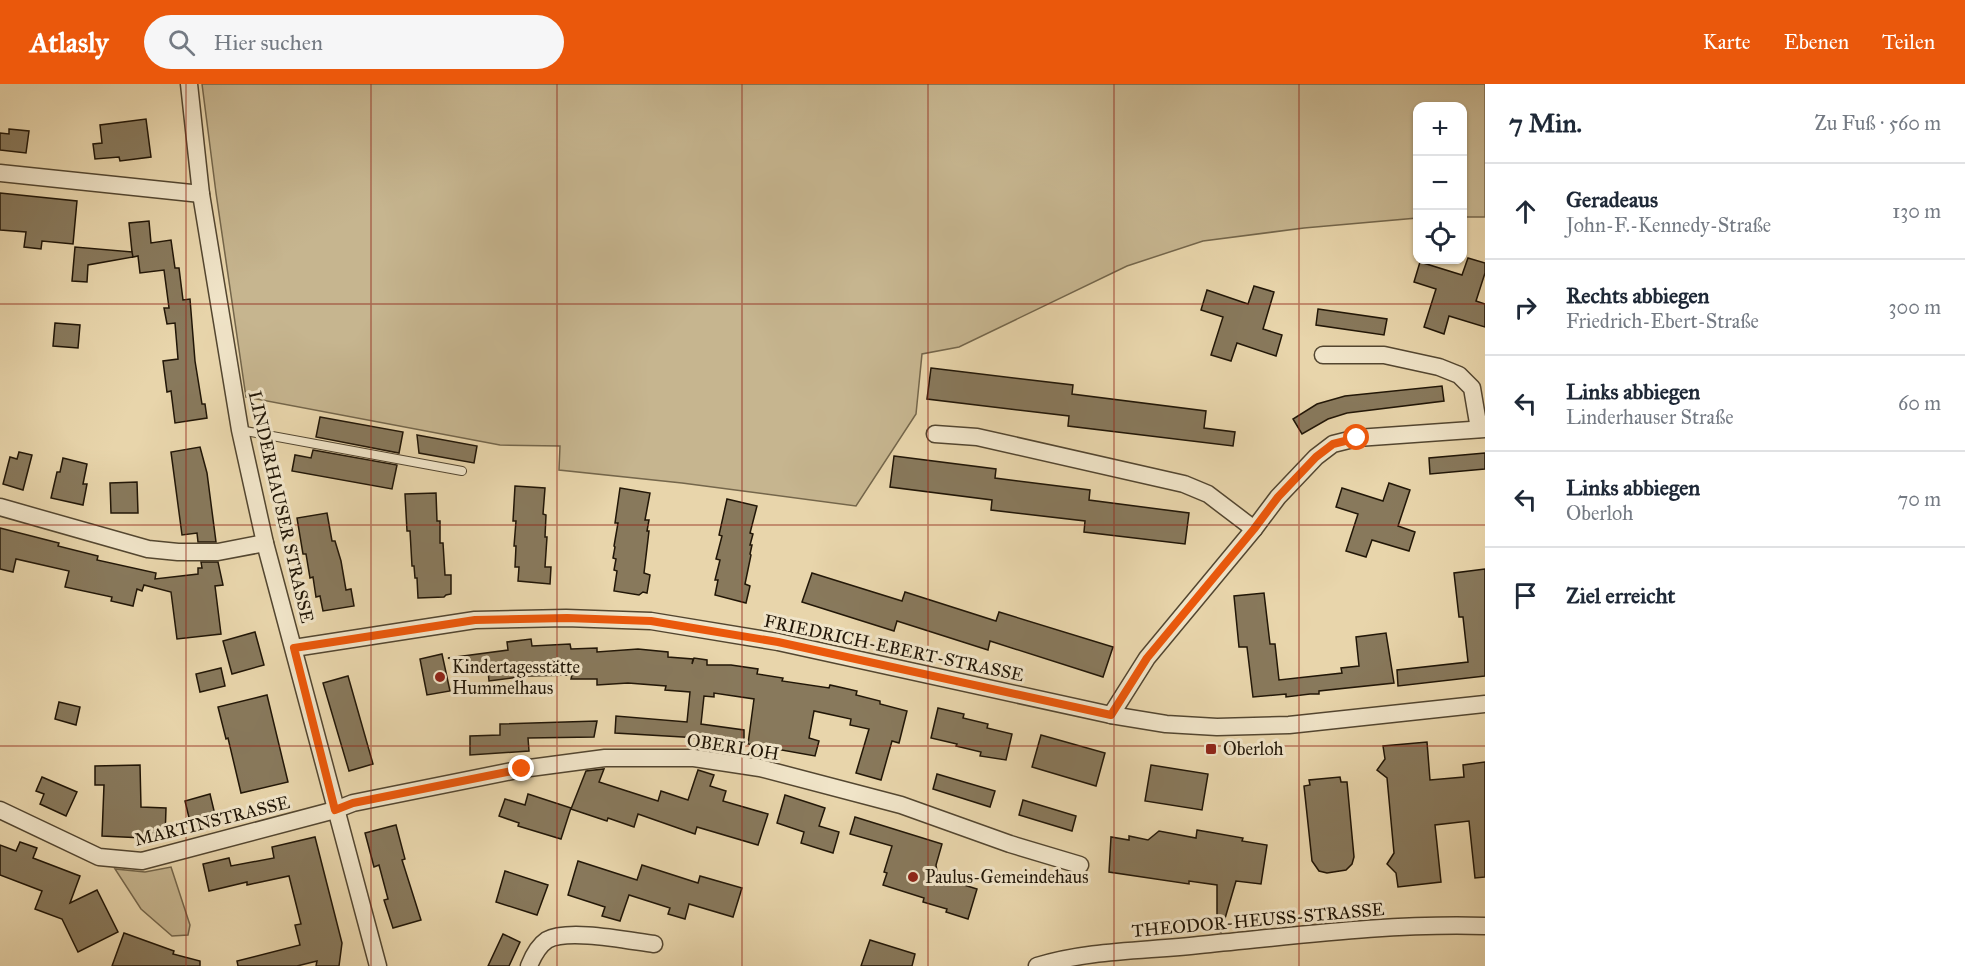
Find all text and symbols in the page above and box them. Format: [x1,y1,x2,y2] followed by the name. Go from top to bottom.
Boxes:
[144,15,564,69] search box
[30,25,108,60] text: Atlasly
[165,26,198,59] icon: search
[213,29,323,56] text: Hier suchen
[1703,29,1751,55] text: Karte
[1784,29,1849,55] text: Ebenen
[1882,29,1935,55] text: Teilen
[1413,102,1467,264] map controls
[1413,102,1467,156] button: +
[1509,107,1582,139] text: 7 Min.
[1814,111,1941,135] text: Zu Fuß · 560 m
[1413,156,1467,210] button: −
[1566,186,1658,213] text: Geradeaus
[1509,195,1542,228] icon: ahead
[1892,199,1941,223] text: 130 m
[1413,210,1467,264] button: locate
[1566,213,1771,237] text: John-F.-Kennedy-Straße
[1566,282,1709,309] text: Rechts abbiegen
[1509,291,1542,324] icon: right
[1889,295,1941,319] text: 300 m
[1566,309,1759,333] text: Friedrich-Ebert-Straße
[1566,378,1700,405] text: Links abbiegen
[1509,387,1542,420] icon: left
[244,389,318,625] street label: LINDERHAUSER STRASSE
[1898,391,1941,415] text: 60 m
[1566,405,1734,429] text: Linderhauser Straße
[1343,424,1369,450] route start
[1566,474,1700,501] text: Links abbiegen
[1509,483,1542,516] icon: left
[1898,487,1941,511] text: 70 m
[1566,501,1633,525] text: Oberloh
[1509,579,1542,612] icon: arrive
[1566,582,1675,609] text: Ziel erreicht
[762,610,1026,686] street label: FRIEDRICH-EBERT-STRASSE
[452,656,580,699] place label: Kindertagesstätte Hummelhaus
[433,670,447,684] marker: Kindertagesstätte Hummelhaus
[685,729,781,765] street label: OBERLOH
[1223,738,1284,760] place label: Oberloh
[1204,742,1218,756] marker: Oberloh
[508,755,534,781] route end
[132,791,292,851] street label: MARTINSTRASSE
[925,866,1089,888] place label: Paulus-Gemeindehaus
[906,870,920,884] marker: Paulus-Gemeindehaus
[1131,898,1385,942] street label: THEODOR-HEUSS-STRASSE

